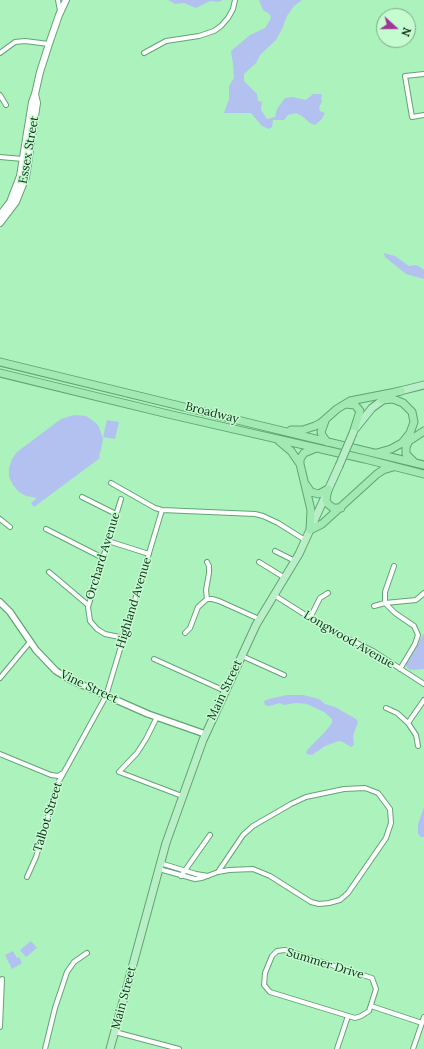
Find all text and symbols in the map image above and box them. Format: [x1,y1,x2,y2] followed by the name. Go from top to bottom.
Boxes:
[376,8,416,48] north arrow
[398,25,414,38] text: N
[16,115,42,185] street label: Essex Street
[184,399,240,427] street label: Broadway
[83,511,123,601] street label: Orchard Avenue
[113,556,155,650] street label: Highland Avenue
[301,608,397,672] street label: Longwood Avenue
[205,657,245,723] street label: Main Street
[58,667,120,707] street label: Vine Street
[30,780,66,854] street label: Talbot Street
[285,945,365,983] street label: Summer Drive
[109,965,139,1031] street label: Main Street

